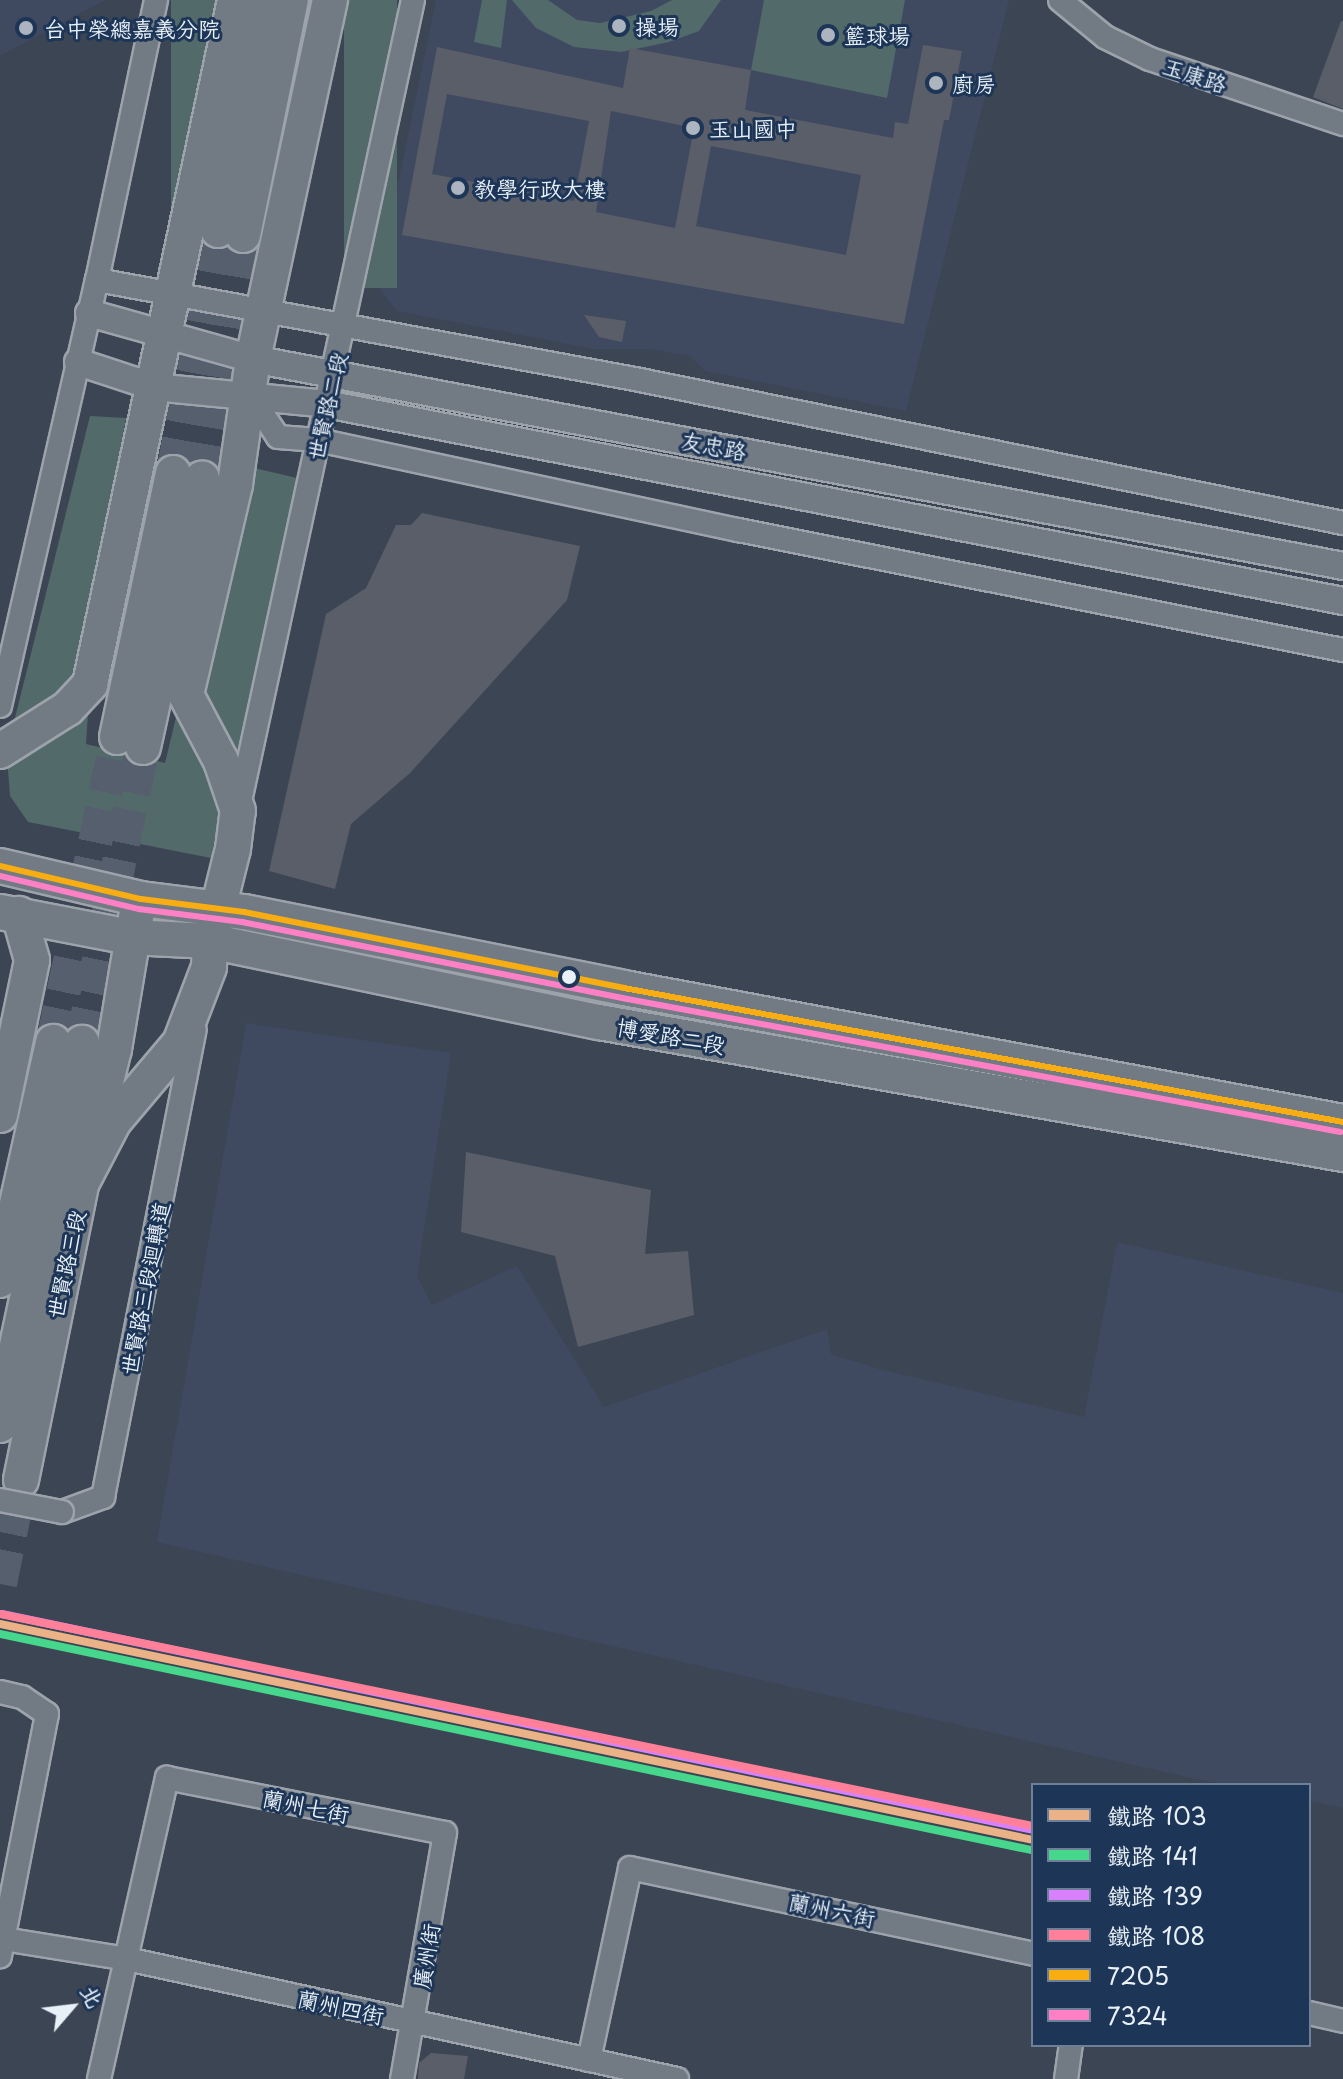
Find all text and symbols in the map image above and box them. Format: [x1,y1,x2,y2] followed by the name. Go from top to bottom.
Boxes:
[635,13,679,39] place label: 操場
[44,15,220,41] place label: 台中榮總嘉義分院
[15,17,37,39] marker: 台中榮總嘉義分院
[610,17,628,35] marker: 操場
[844,22,910,48] place label: 籃球場
[819,26,837,44] marker: 籃球場
[1160,51,1230,97] street label: 玉康路
[952,70,996,96] place label: 廚房
[927,74,945,92] marker: 廚房
[709,115,797,141] place label: 玉山國中
[684,119,702,137] marker: 玉山國中
[474,175,606,201] place label: 教學行政大樓
[449,179,467,197] marker: 教學行政大樓
[301,349,351,463] street label: 世賢路二段
[679,426,749,464] street label: 友忠路
[561,969,577,985] unlabelled marker
[615,1012,727,1058] street label: 博愛路二段
[114,1199,174,1377] street label: 世賢路三段迴轉道
[41,1207,89,1321] street label: 世賢路三段
[1031,1783,1311,2047] legend
[260,1784,352,1826] street label: 蘭州七街
[1107,1797,1207,1833] text: 鐵路 103
[1107,1837,1198,1873] text: 鐵路 141
[1107,1877,1203,1913] text: 鐵路 139
[786,1887,878,1931] street label: 蘭州六街
[1107,1917,1205,1953] text: 鐵路 108
[407,1921,443,1991] street label: 廣州街
[1107,1957,1169,1993] text: 7205
[32,1967,112,2047] north arrow
[74,1978,113,2013] text: 北
[295,1984,387,2028] street label: 蘭州四街
[1107,1997,1168,2033] text: 7324

